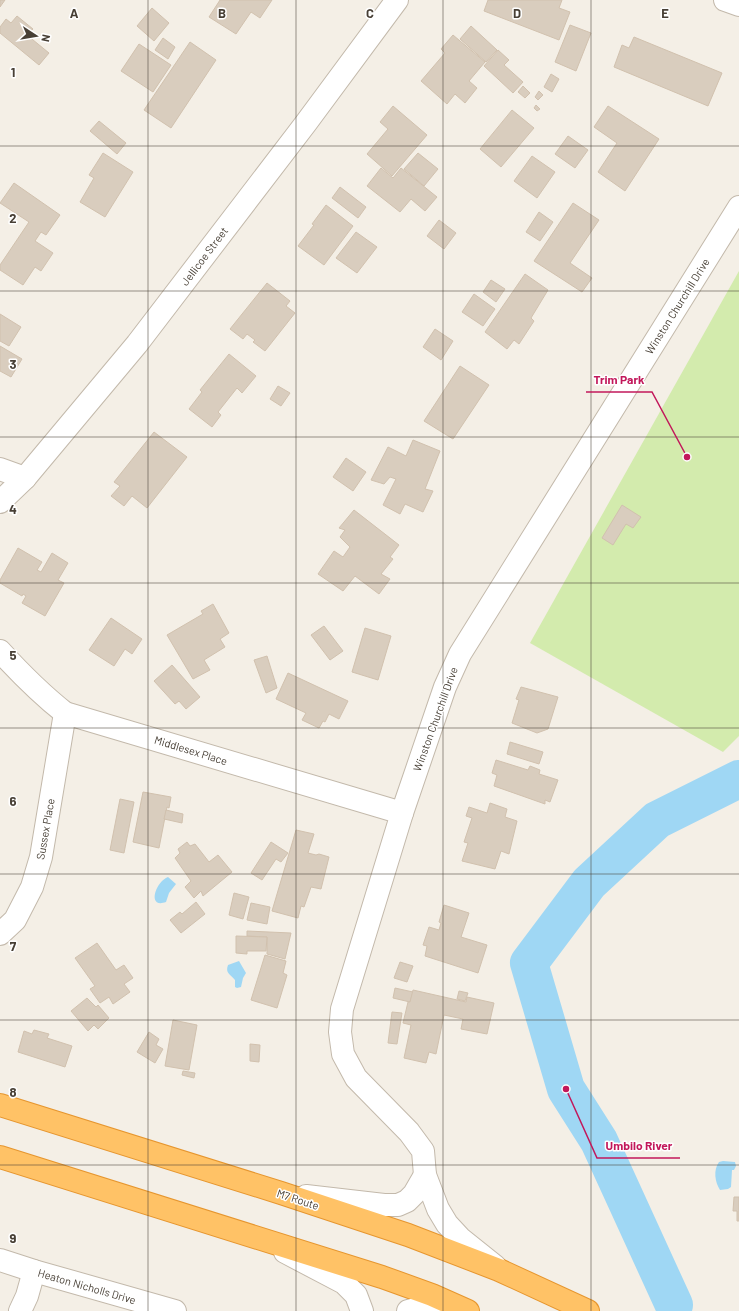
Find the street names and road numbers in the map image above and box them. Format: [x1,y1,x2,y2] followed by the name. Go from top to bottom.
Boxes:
[178,224,230,288] street label: Jellicoe Street
[642,256,712,356] street label: Winston Churchill Drive
[410,665,460,773] street label: Winston Churchill Drive
[153,733,229,767] street label: Middlesex Place
[33,797,57,861] street label: Sussex Place
[275,1186,321,1212] street label: M7 Route
[36,1266,138,1306] street label: Heaton Nicholls Drive

